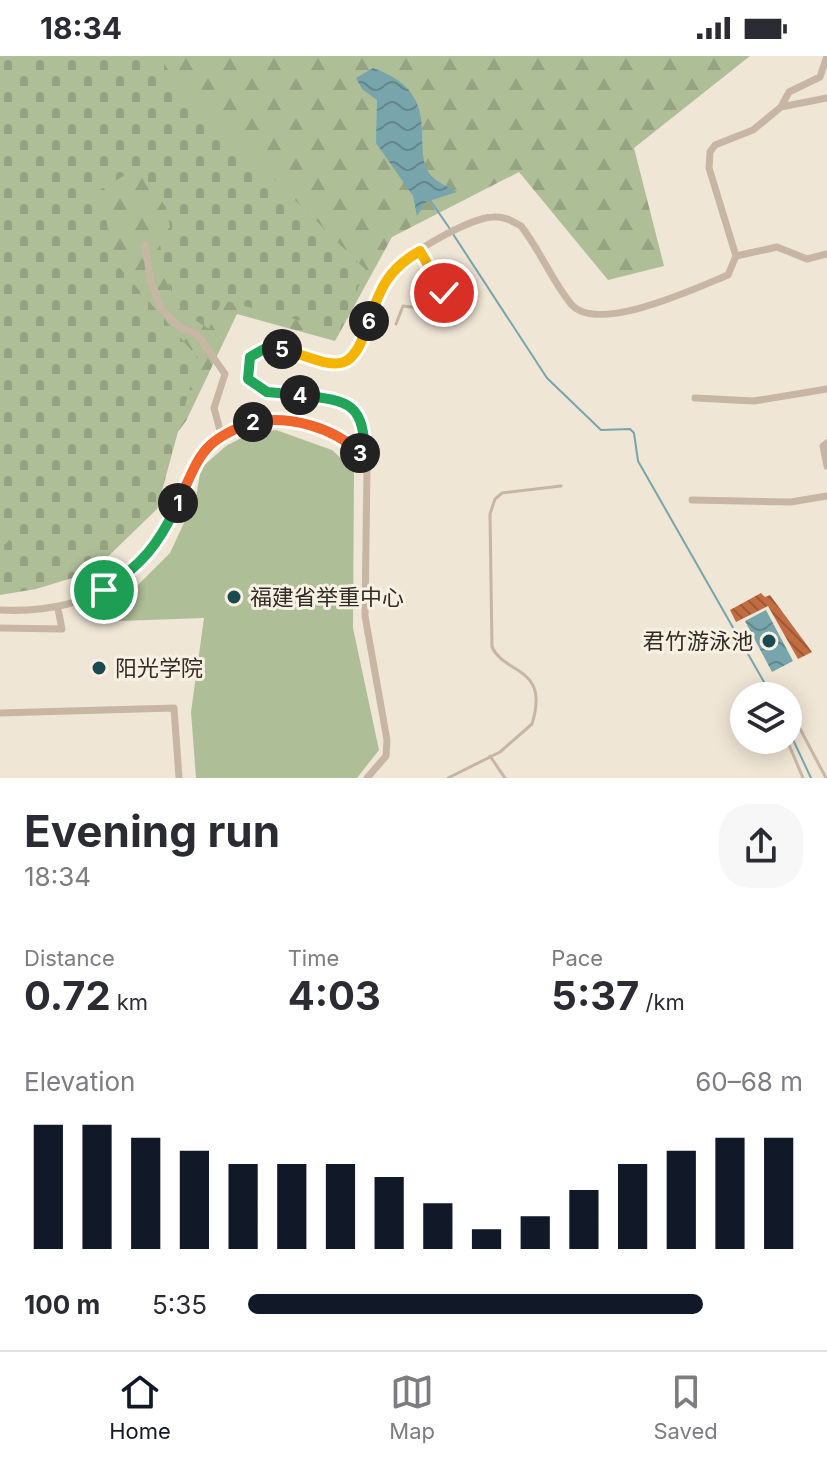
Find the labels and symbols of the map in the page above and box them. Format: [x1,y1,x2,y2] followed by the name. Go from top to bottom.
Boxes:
[410,259,478,327] pin
[349,301,389,341] pin: 6
[262,329,302,369] pin: 5
[280,375,320,415] pin: 4
[233,402,273,442] pin: 2
[340,433,380,473] pin: 3
[158,483,198,523] pin: 1
[70,556,138,624] pin
[250,584,404,610] place label: 福建省举重中心
[225,588,243,606] marker: 福建省举重中心
[643,628,753,654] place label: 君竹游泳池
[760,632,778,650] marker: 君竹游泳池
[115,655,203,681] place label: 阳光学院
[90,659,108,677] marker: 阳光学院

